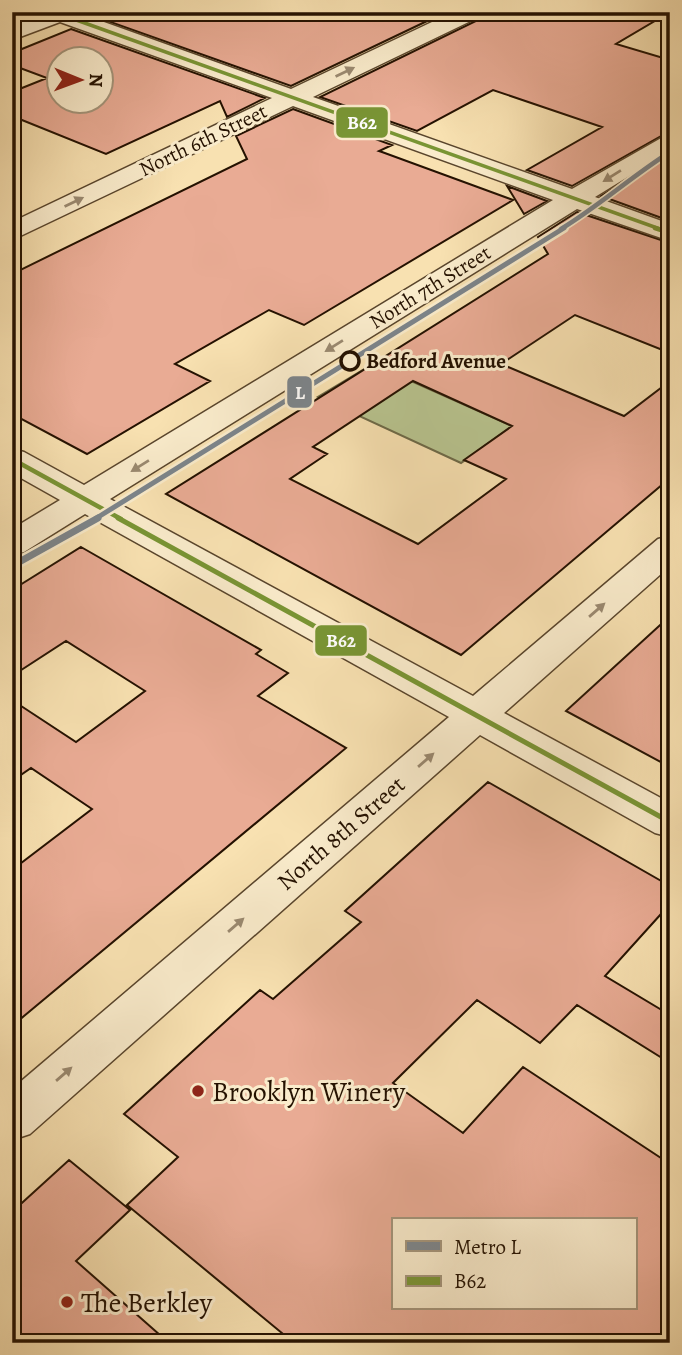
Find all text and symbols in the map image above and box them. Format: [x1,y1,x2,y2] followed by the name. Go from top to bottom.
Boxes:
[46,46,116,116] north arrow
[335,66,355,78] one-way arrow
[83,73,109,88] text: N
[134,97,272,183] street label: North 6th Street
[335,106,389,139] line badge: B62
[347,110,377,136] text: B62
[602,170,621,183] one-way arrow
[64,196,84,208] one-way arrow
[364,238,496,336] street label: North 7th Street
[325,340,344,353] one-way arrow
[366,347,506,375] place label: Bedford Avenue
[340,351,360,371] marker: Bedford Avenue
[286,375,313,409] line badge: L
[295,380,306,406] text: L
[131,459,150,472] one-way arrow
[588,602,606,618] one-way arrow
[314,624,368,657] line badge: B62
[326,628,356,654] text: B62
[417,752,435,768] one-way arrow
[270,769,412,897] street label: North 8th Street
[227,918,244,933] one-way arrow
[55,1066,73,1082] one-way arrow
[212,1073,406,1111] place label: Brooklyn Winery
[190,1083,206,1099] marker: Brooklyn Winery
[392,1218,636,1310] legend
[454,1233,521,1261] text: Metro L
[454,1267,486,1295] text: B62
[81,1284,213,1322] place label: The Berkley
[59,1294,75,1310] marker: The Berkley

